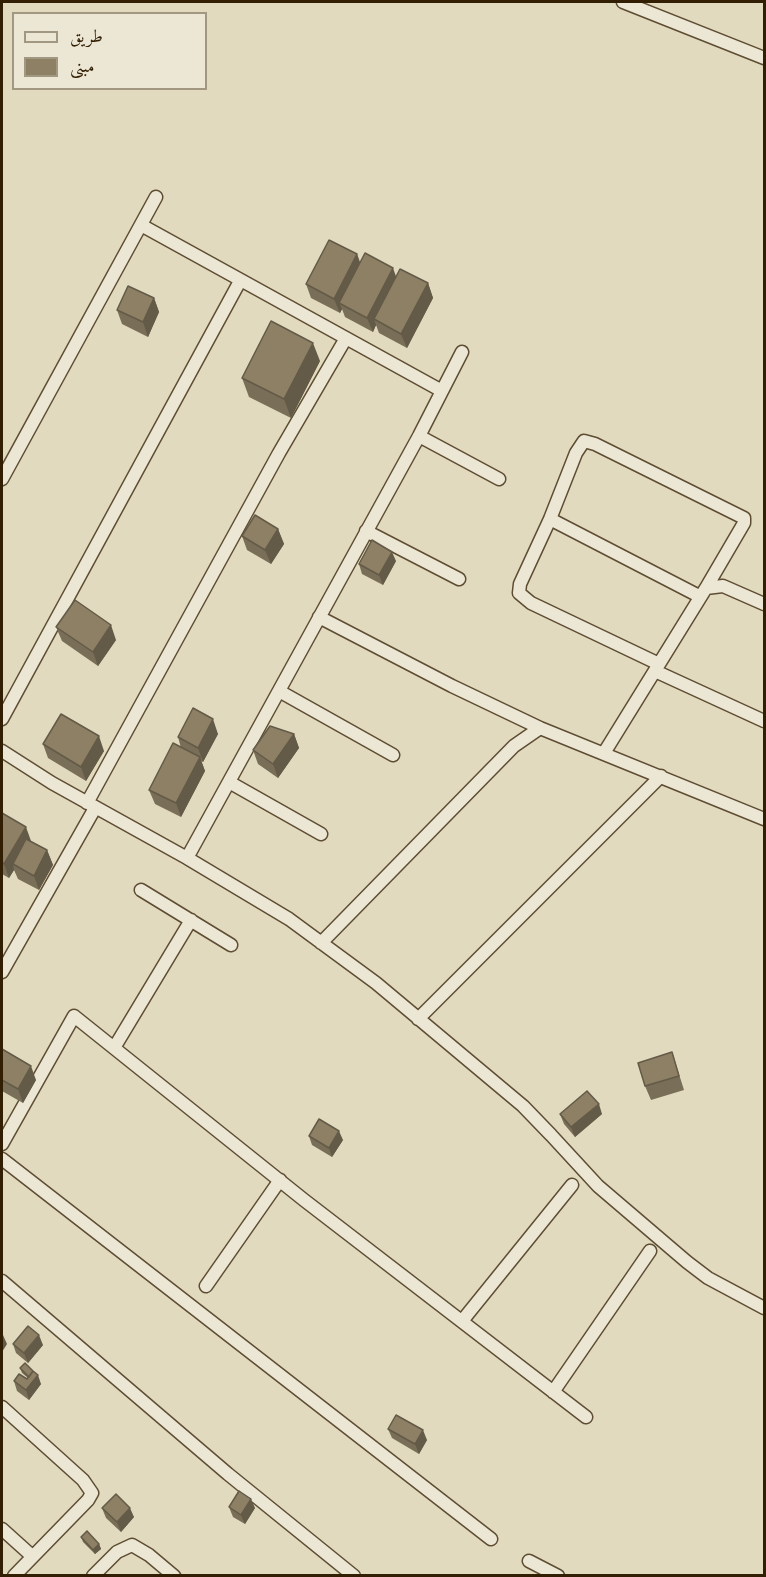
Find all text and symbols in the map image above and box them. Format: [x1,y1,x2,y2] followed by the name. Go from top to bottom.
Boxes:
[12,12,207,90] legend
[70,25,103,48] text: طريق
[70,55,95,78] text: مبنى

